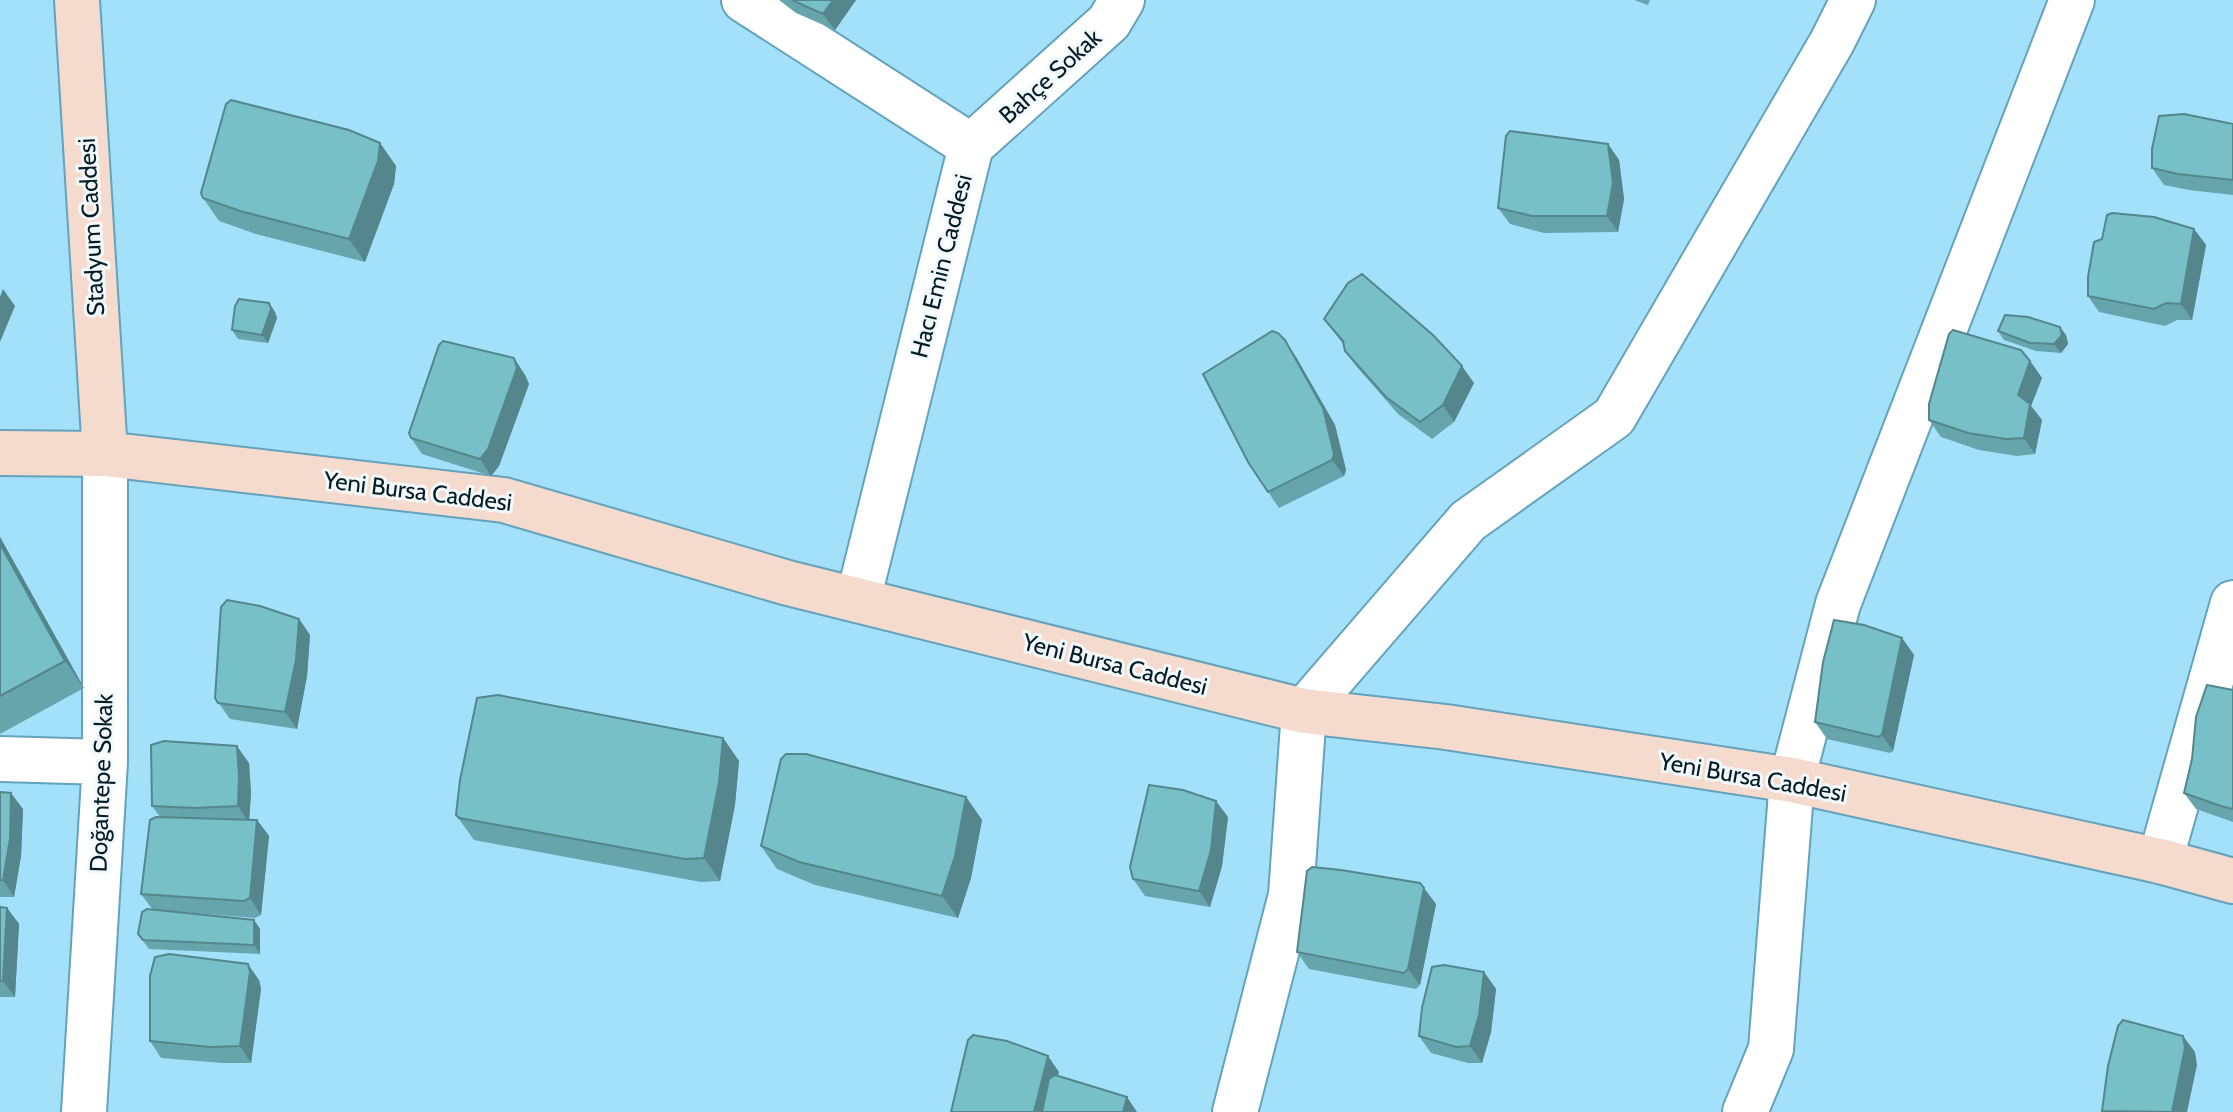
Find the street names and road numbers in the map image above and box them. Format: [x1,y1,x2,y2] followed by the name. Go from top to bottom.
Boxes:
[993,22,1107,129] street label: Bahçe Sokak
[72,137,110,317] street label: Stadyum Caddesi
[904,171,978,361] street label: Hacı Emin Caddesi
[321,465,514,517] street label: Yeni Bursa Caddesi
[1019,627,1210,701] street label: Yeni Bursa Caddesi
[83,693,119,873] street label: Doğantepe Sokak
[1656,746,1849,808] street label: Yeni Bursa Caddesi

